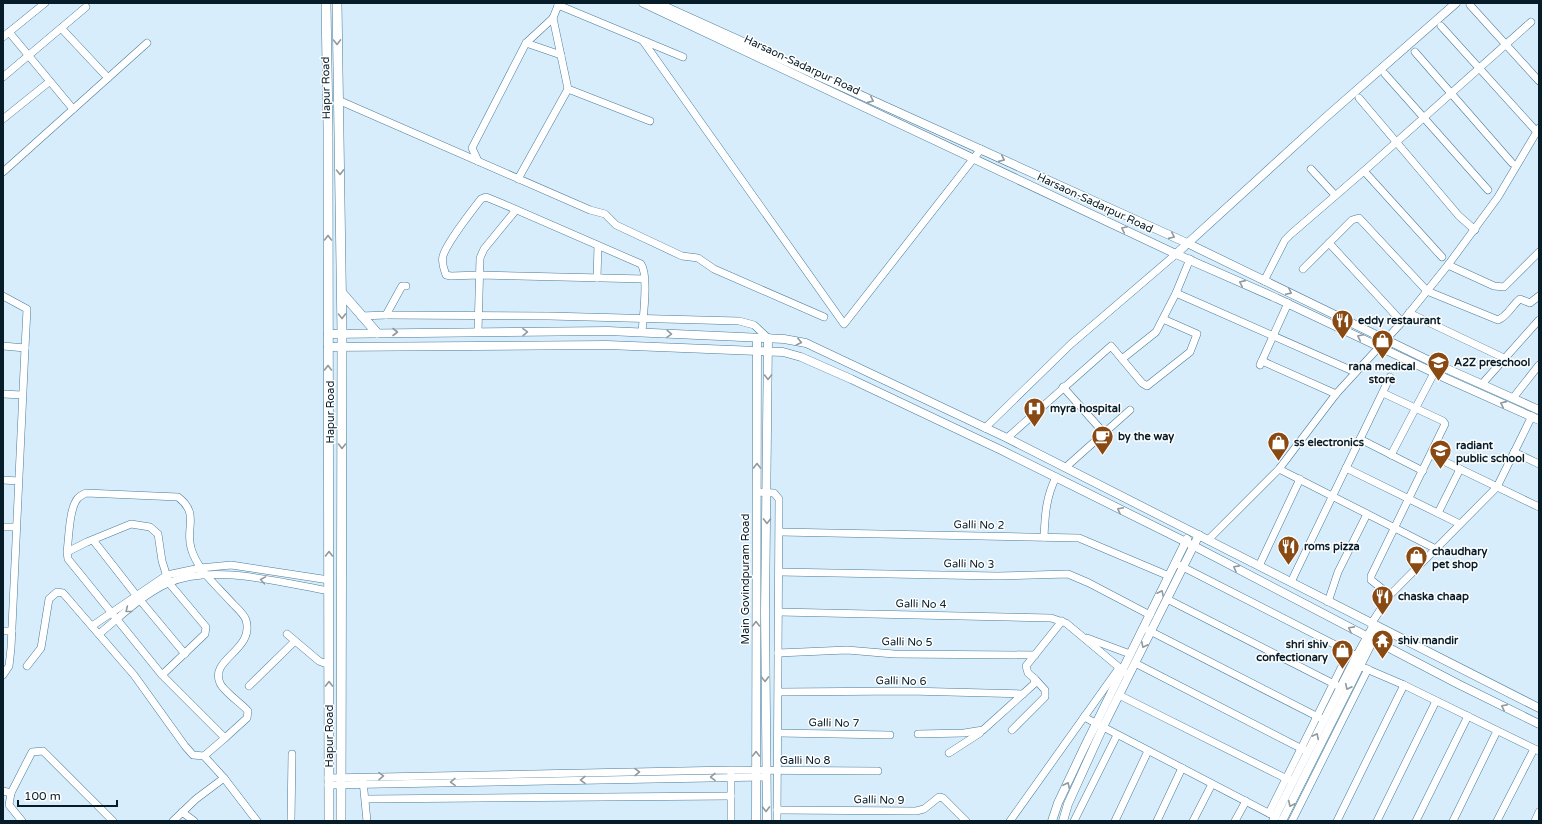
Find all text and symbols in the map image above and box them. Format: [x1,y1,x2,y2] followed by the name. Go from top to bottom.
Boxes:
[742,32,862,98] street label: Harsaon-Sadarpur Road
[333,39,342,45] one-way arrow
[319,56,333,120] street label: Hapur Road
[867,95,875,103] one-way arrow
[998,154,1006,162] one-way arrow
[336,169,344,175] one-way arrow
[1035,170,1155,236] street label: Harsaon-Sadarpur Road
[1121,226,1128,234] one-way arrow
[1167,231,1175,239] one-way arrow
[324,235,332,241] one-way arrow
[1239,279,1246,287] one-way arrow
[1285,288,1292,295] one-way arrow
[1330,307,1356,340] restaurant icon: eddy restaurant
[338,313,346,319] one-way arrow
[1358,314,1441,328] place label: eddy restaurant
[522,327,528,336] one-way arrow
[1369,327,1395,360] shop icon: rana medical store
[392,328,398,336] one-way arrow
[666,329,672,338] one-way arrow
[1357,334,1365,342] one-way arrow
[796,337,802,345] one-way arrow
[1426,349,1452,382] school or university icon: A2Z preschool
[1454,356,1530,370] place label: A2Z preschool
[1349,360,1416,386] place label: rana medical store
[324,365,332,371] one-way arrow
[764,374,772,380] one-way arrow
[324,381,337,443] street label: Hapur Road
[1021,395,1047,428] hospital icon: myra hospital
[1500,401,1508,409] one-way arrow
[1050,402,1121,416] place label: myra hospital
[1090,423,1116,456] cafe icon: by the way
[1266,429,1292,462] shop icon: ss electronics
[1118,430,1174,444] place label: by the way
[1294,436,1365,449] place label: ss electronics
[1427,438,1453,471] school or university icon: radiant public school
[1456,439,1525,466] place label: radiant public school
[338,443,346,449] one-way arrow
[753,463,761,469] one-way arrow
[1116,507,1124,514] one-way arrow
[739,513,752,644] street label: Main Govindpuram Road
[763,518,771,524] one-way arrow
[954,518,1005,532] street label: Galli No 2
[1276,533,1302,566] restaurant icon: roms pizza
[1304,540,1360,554] place label: roms pizza
[1403,544,1429,577] shop icon: chaudhary pet shop
[1432,545,1487,572] place label: chaudhary pet shop
[325,551,333,557] one-way arrow
[944,557,995,571] street label: Galli No 3
[1232,566,1240,573] one-way arrow
[260,576,266,585] one-way arrow
[1370,583,1396,616] restaurant icon: chaska chaap
[1156,589,1164,597] one-way arrow
[1398,590,1469,604] place label: chaska chaap
[896,597,947,611] street label: Galli No 4
[126,605,133,612] one-way arrow
[752,621,760,627] one-way arrow
[1348,626,1355,633] one-way arrow
[1369,627,1395,660] temple icon: shiv mandir
[1398,634,1459,647] place label: shiv mandir
[882,635,933,649] street label: Galli No 5
[1330,637,1356,670] shop icon: shri shiv confectionary
[1256,638,1328,665] place label: shri shiv confectionary
[1141,641,1149,649] one-way arrow
[876,674,927,688] street label: Galli No 6
[761,676,769,682] one-way arrow
[325,681,333,687] one-way arrow
[1345,683,1353,691] one-way arrow
[1501,704,1508,712] one-way arrow
[323,705,336,767] street label: Hapur Road
[809,716,860,730] street label: Galli No 7
[1311,733,1319,740] one-way arrow
[752,751,760,757] one-way arrow
[780,754,830,767] street label: Galli No 8
[634,768,640,776] one-way arrow
[378,772,384,781] one-way arrow
[710,773,716,781] one-way arrow
[580,775,586,784] one-way arrow
[450,778,456,786] one-way arrow
[1062,781,1070,789] one-way arrow
[18,782,117,808] scale bar
[24,789,61,803] text: 100 m
[854,793,905,807] street label: Galli No 9
[1288,800,1296,807] one-way arrow
[762,806,771,812] one-way arrow

